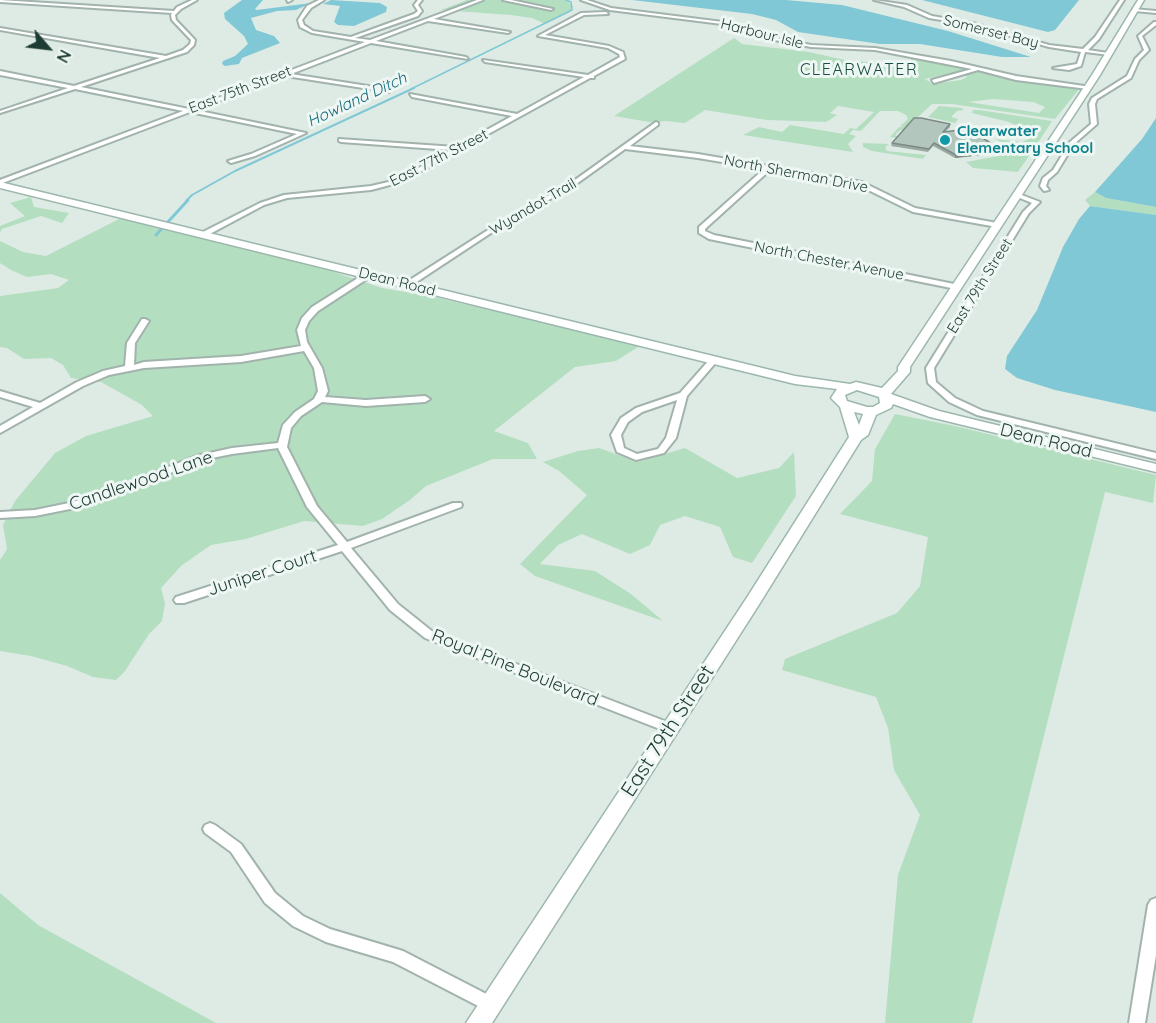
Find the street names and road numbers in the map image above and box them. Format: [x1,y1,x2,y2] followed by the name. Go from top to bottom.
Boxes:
[942,11,1040,53] street label: Somerset Bay
[719,15,805,53] street label: Harbour Isle
[186,62,294,118] street label: East 75th Street
[387,125,491,191] street label: East 77th Street
[722,151,870,197] street label: North Sherman Drive
[486,175,580,239] street label: Wyandot Trail
[944,235,1016,337] street label: East 79th Street
[753,238,905,284] street label: North Chester Avenue
[357,264,437,300] street label: Dean Road
[998,419,1094,463] street label: Dean Road
[66,446,216,516] street label: Candlewood Lane
[205,545,319,601] street label: Juniper Court
[429,625,601,711] street label: Royal Pine Boulevard
[616,660,720,802] street label: East 79th Street

